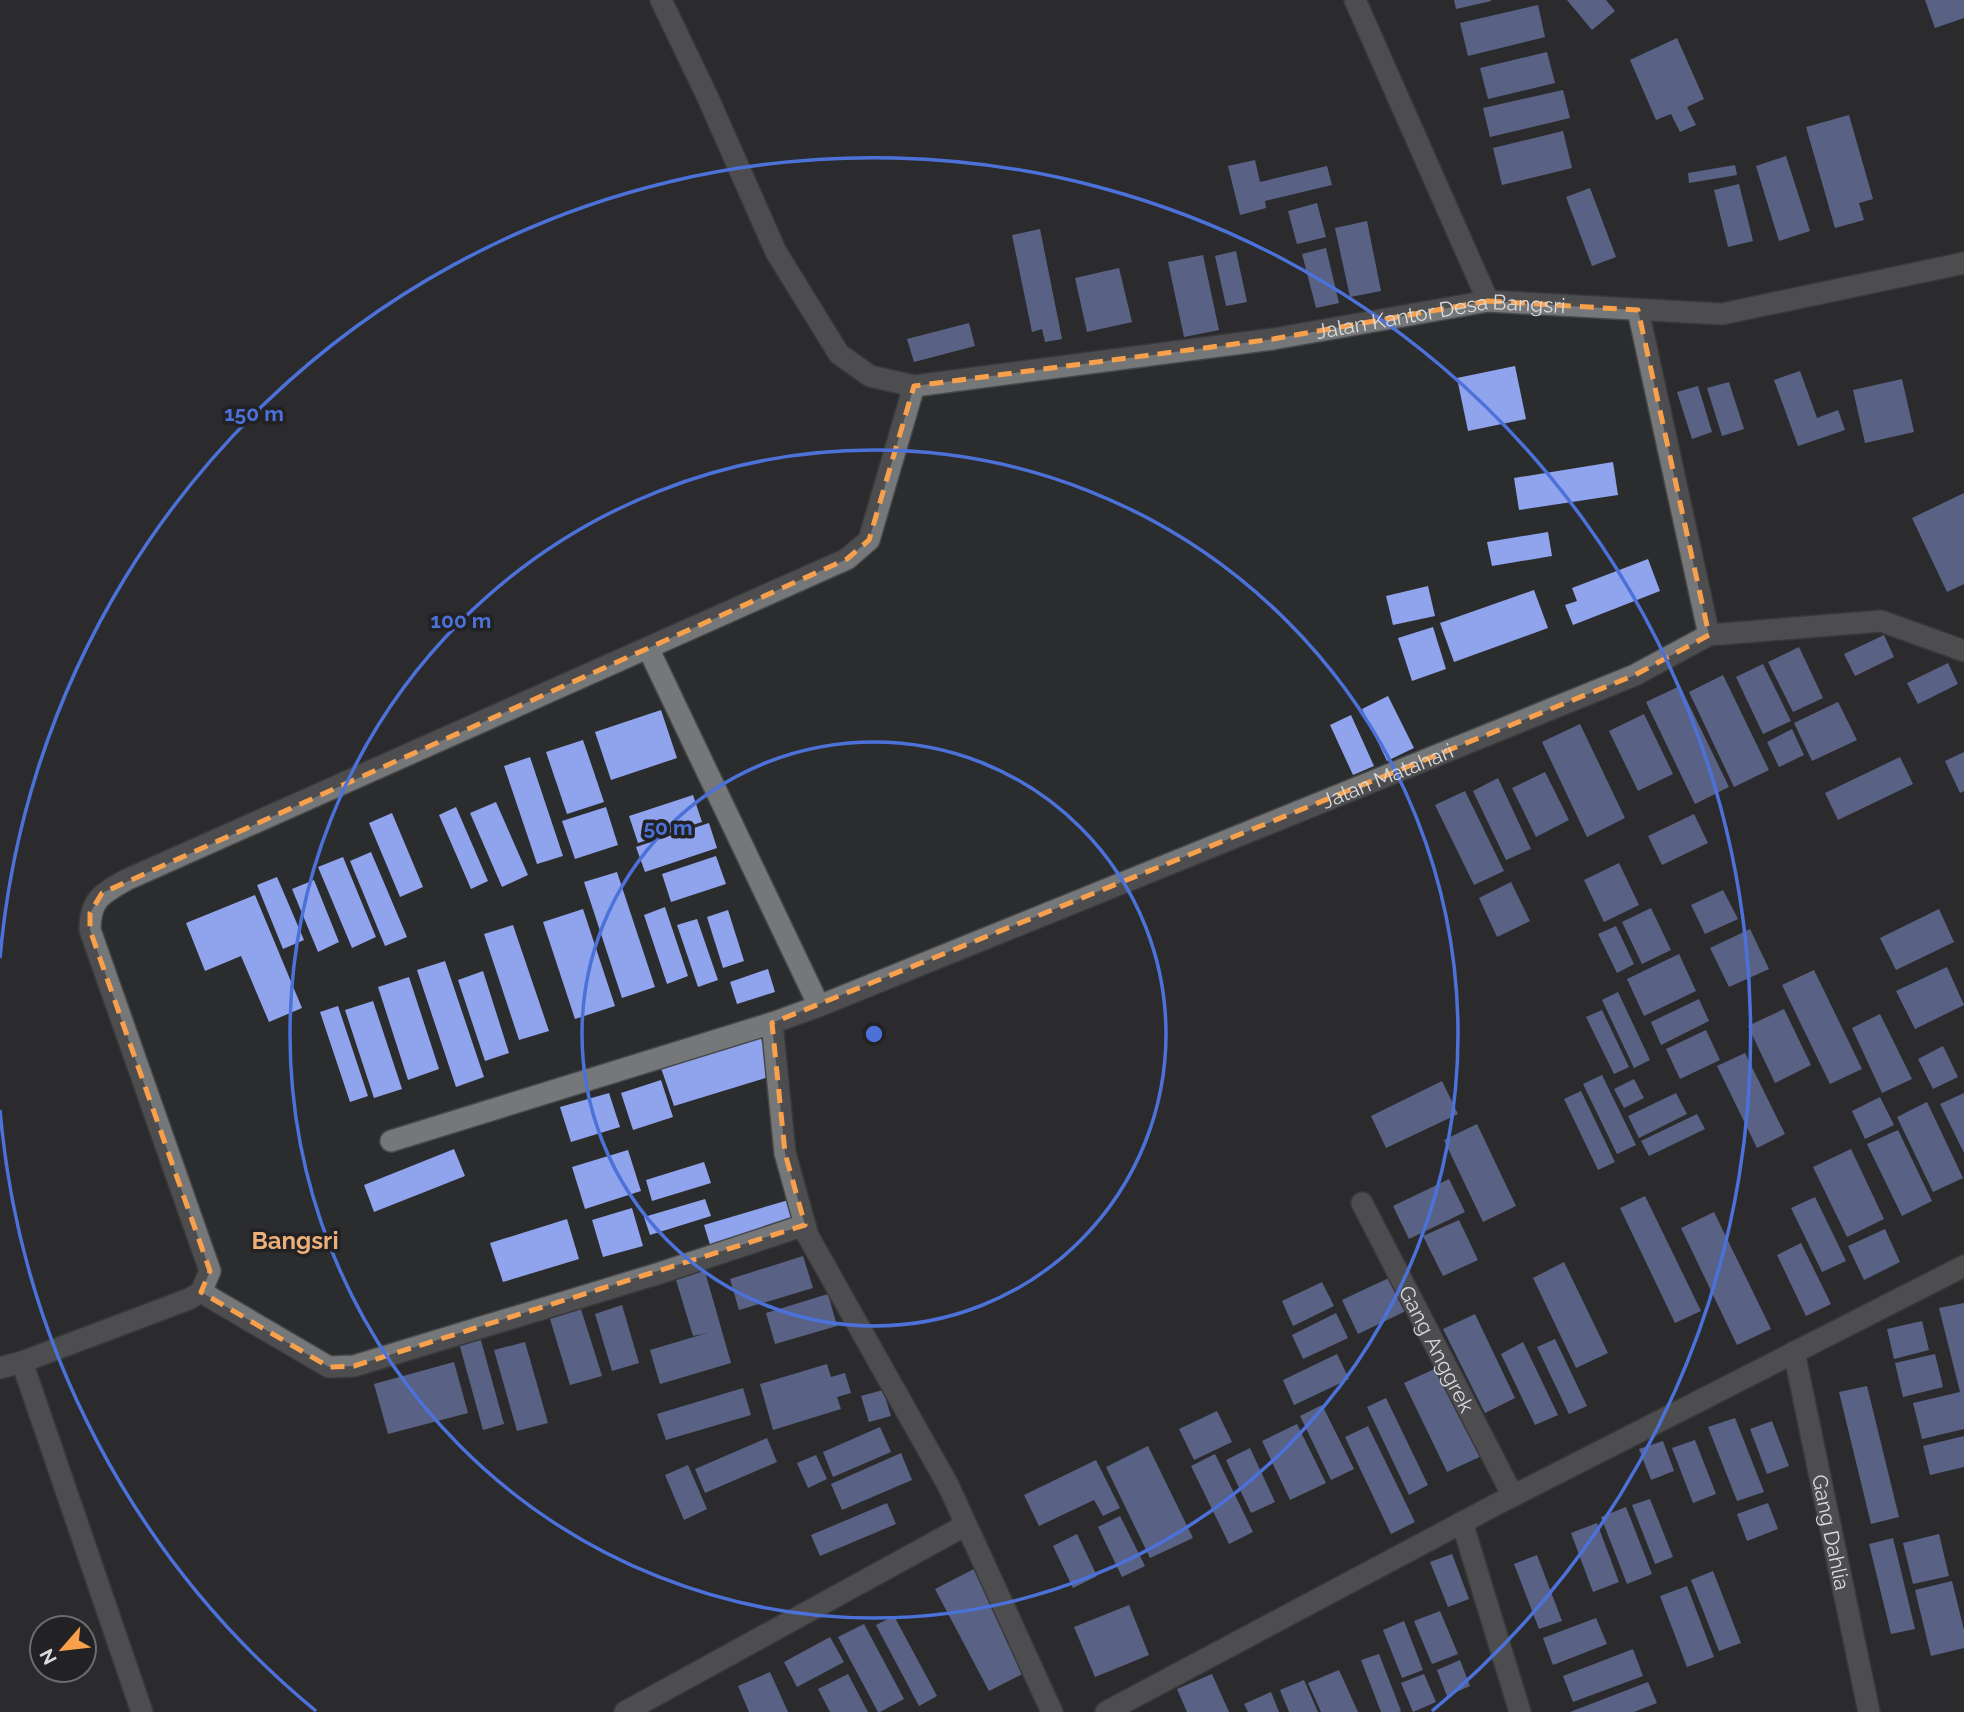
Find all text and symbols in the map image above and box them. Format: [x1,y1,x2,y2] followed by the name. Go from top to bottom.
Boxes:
[1314,288,1566,344] street label: Jalan Kantor Desa Bangsri
[224,401,284,426] text: 150 m
[431,608,491,633] text: 100 m
[1318,738,1457,813] street label: Jalan Matahari
[643,815,693,840] text: 50 m
[862,1022,886,1046] centre of rings
[251,1226,339,1255] district label: Bangsri
[1394,1281,1480,1416] street label: Gang Anggrek
[1807,1472,1856,1592] street label: Gang Dahlia
[28,1614,98,1684] north arrow
[35,1645,61,1669] text: N

